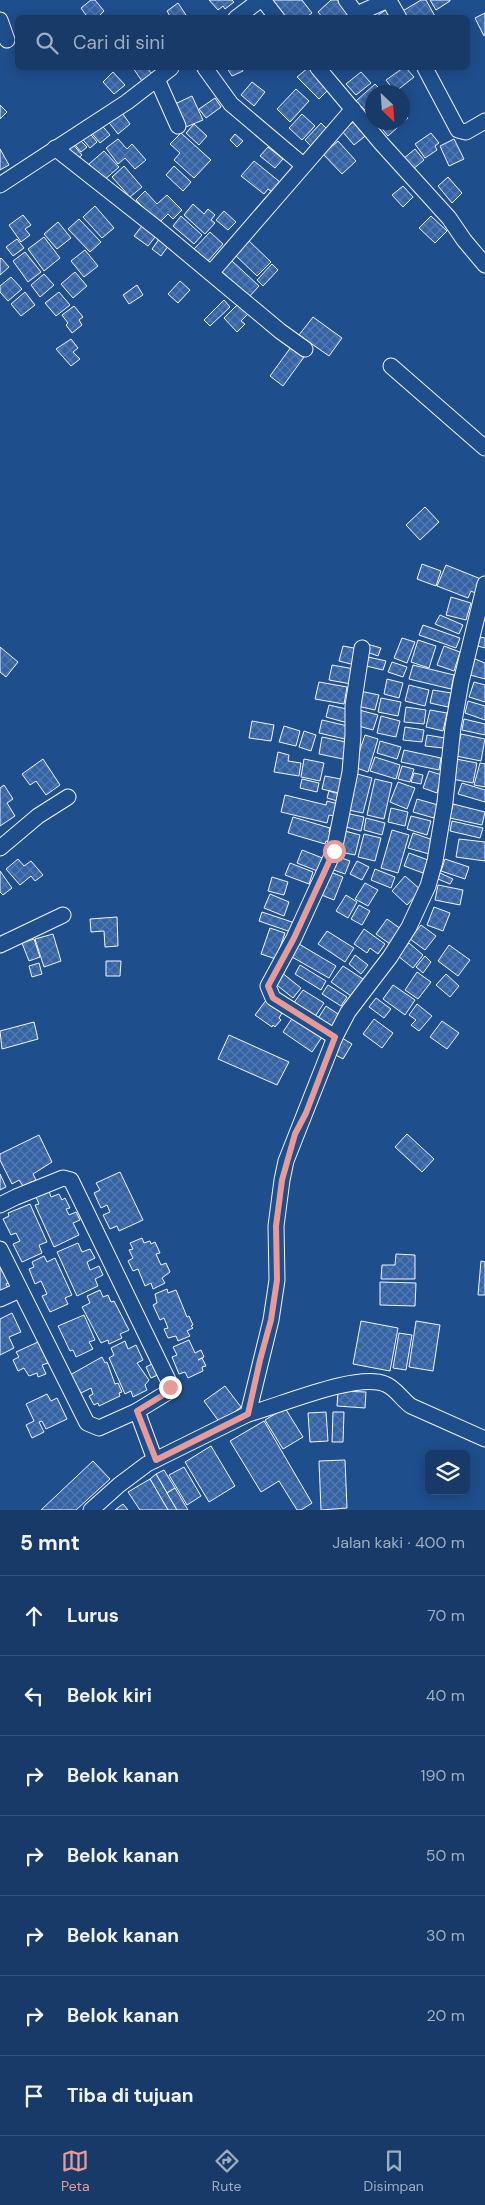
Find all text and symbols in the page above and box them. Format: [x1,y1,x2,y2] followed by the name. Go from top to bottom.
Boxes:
[15,15,470,70] search box
[33,29,61,57] icon: search
[73,30,165,55] text: Cari di sini
[365,85,410,130] north arrow
[323,840,346,863] route start
[159,1376,182,1399] route end
[425,1450,470,1495] map controls
[425,1450,470,1495] button: layers
[20,1529,80,1557] text: 5 mnt
[332,1532,465,1553] text: Jalan kaki · 400 m
[20,1602,48,1630] icon: ahead
[67,1603,119,1628] text: Lurus
[427,1605,465,1626] text: 70 m
[20,1682,48,1710] icon: left
[67,1683,152,1708] text: Belok kiri
[426,1685,465,1706] text: 40 m
[20,1762,48,1790] icon: right
[67,1763,179,1788] text: Belok kanan
[421,1765,465,1786] text: 190 m
[20,1842,48,1870] icon: right
[67,1843,179,1868] text: Belok kanan
[426,1845,465,1866] text: 50 m
[20,1922,48,1950] icon: right
[67,1923,179,1948] text: Belok kanan
[426,1925,465,1946] text: 30 m
[20,2002,48,2030] icon: right
[67,2003,179,2028] text: Belok kanan
[426,2005,465,2026] text: 20 m
[20,2082,48,2110] icon: arrive
[67,2083,193,2108] text: Tiba di tujuan
[61,2147,90,2195] tab: Peta
[212,2147,241,2195] tab: Rute
[364,2147,424,2195] tab: Disimpan

